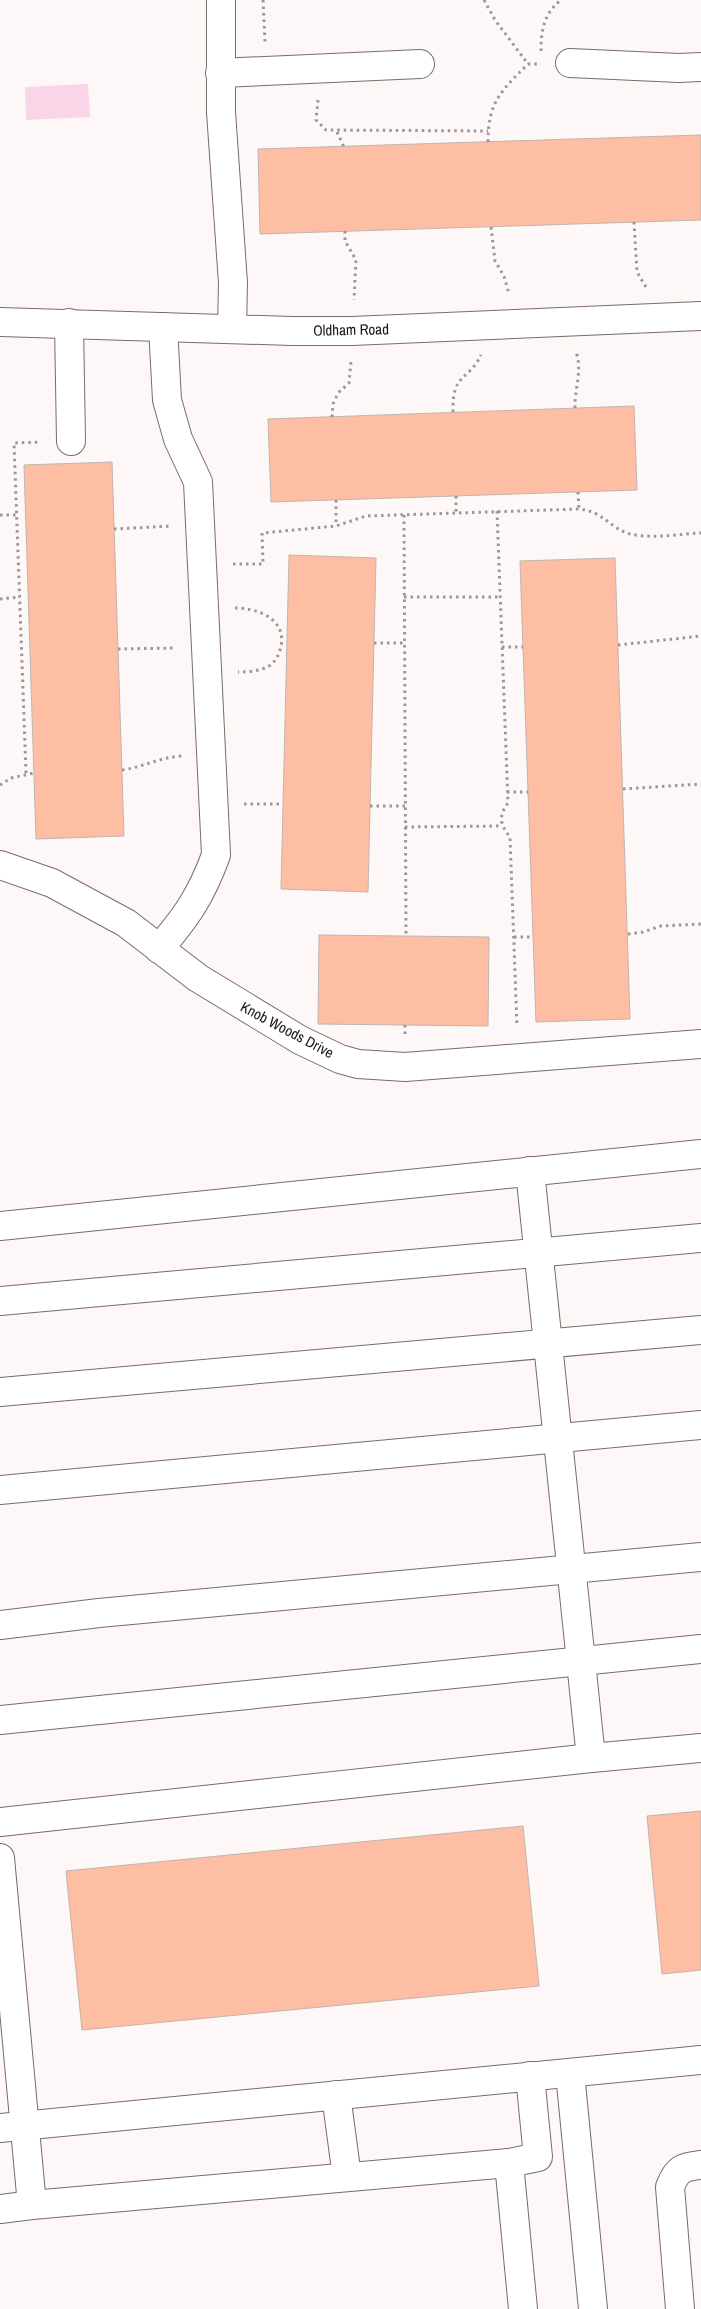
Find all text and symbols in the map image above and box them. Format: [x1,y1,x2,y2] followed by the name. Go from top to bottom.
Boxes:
[313,318,389,341] street label: Oldham Road
[237,996,338,1063] street label: Knob Woods Drive

